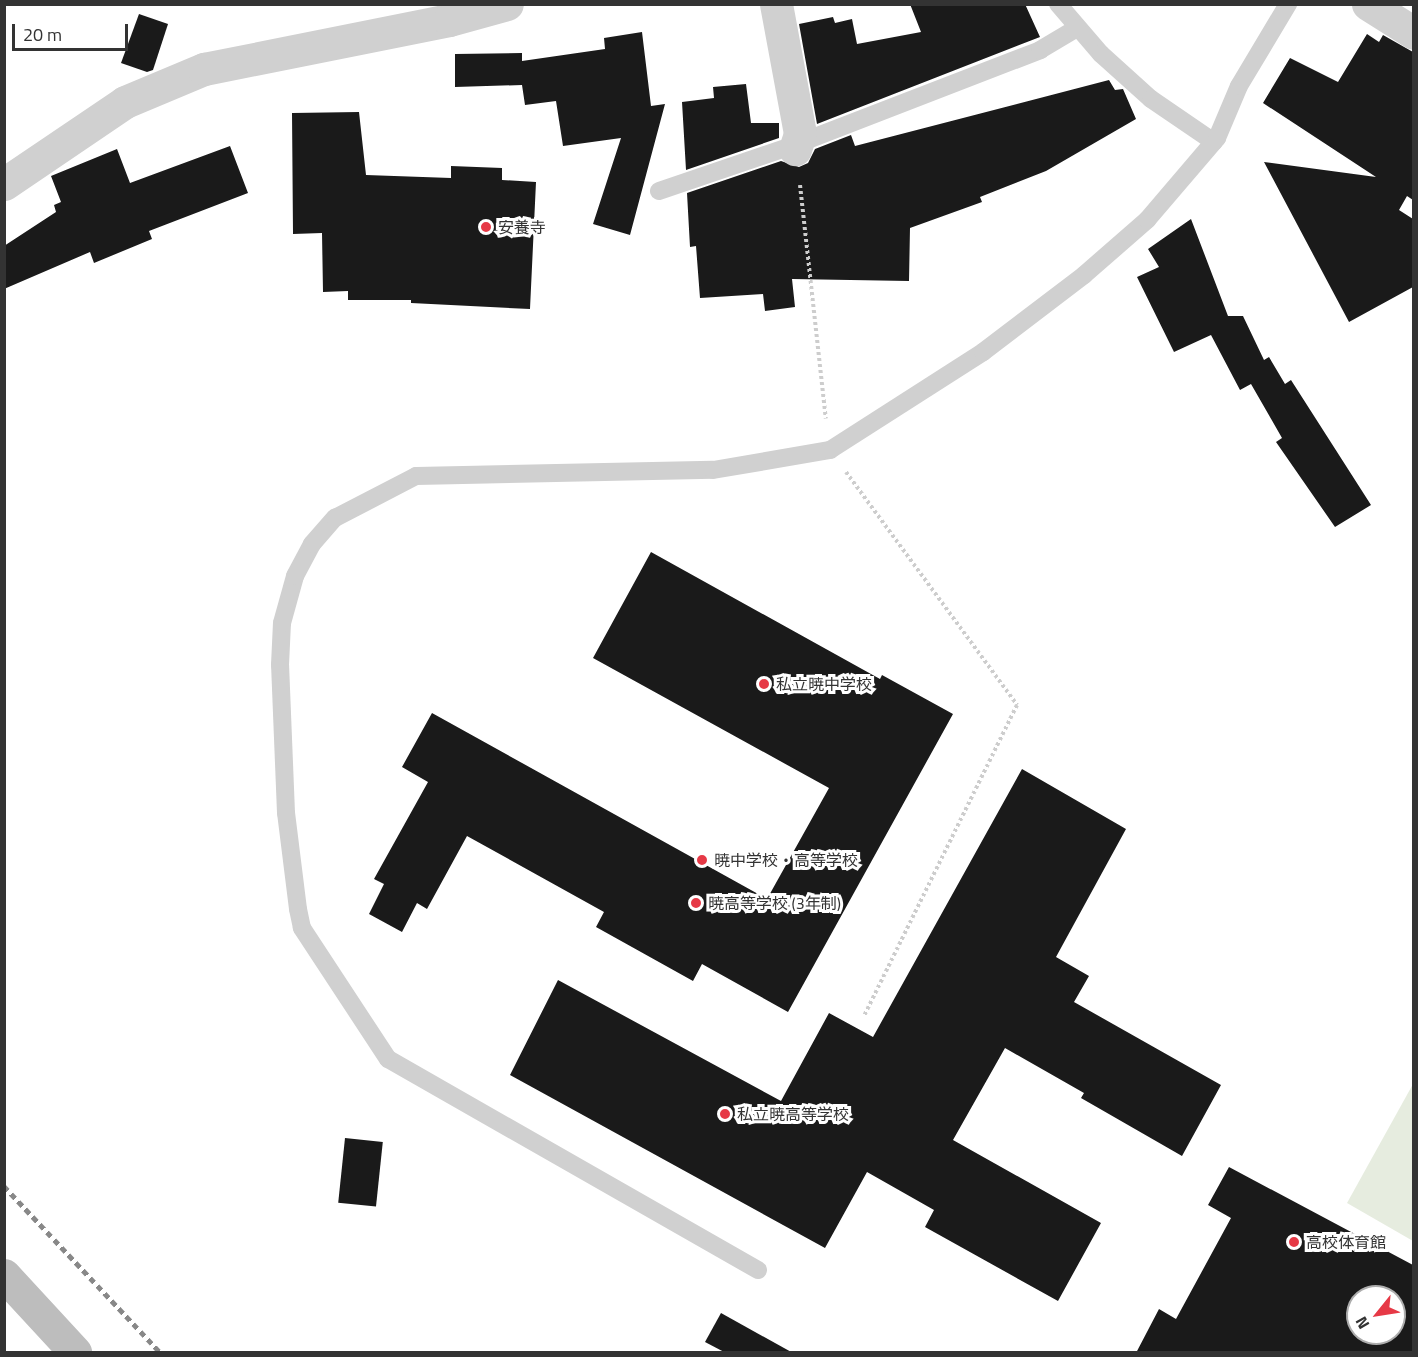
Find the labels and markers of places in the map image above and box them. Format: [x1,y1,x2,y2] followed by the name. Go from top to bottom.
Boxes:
[498,217,546,237] place label: 安養寺
[479,220,493,234] marker: 安養寺
[776,674,872,694] place label: 私立暁中学校
[757,677,771,691] marker: 私立暁中学校
[714,850,858,870] place label: 暁中学校・高等学校
[695,853,709,867] marker: 暁中学校・高等学校
[708,893,841,913] place label: 暁高等学校 (3年制)
[689,896,703,910] marker: 暁高等学校 (3年制)
[737,1104,849,1124] place label: 私立暁高等学校
[718,1107,732,1121] marker: 私立暁高等学校
[1306,1232,1386,1252] place label: 高校体育館
[1287,1235,1301,1249] marker: 高校体育館

